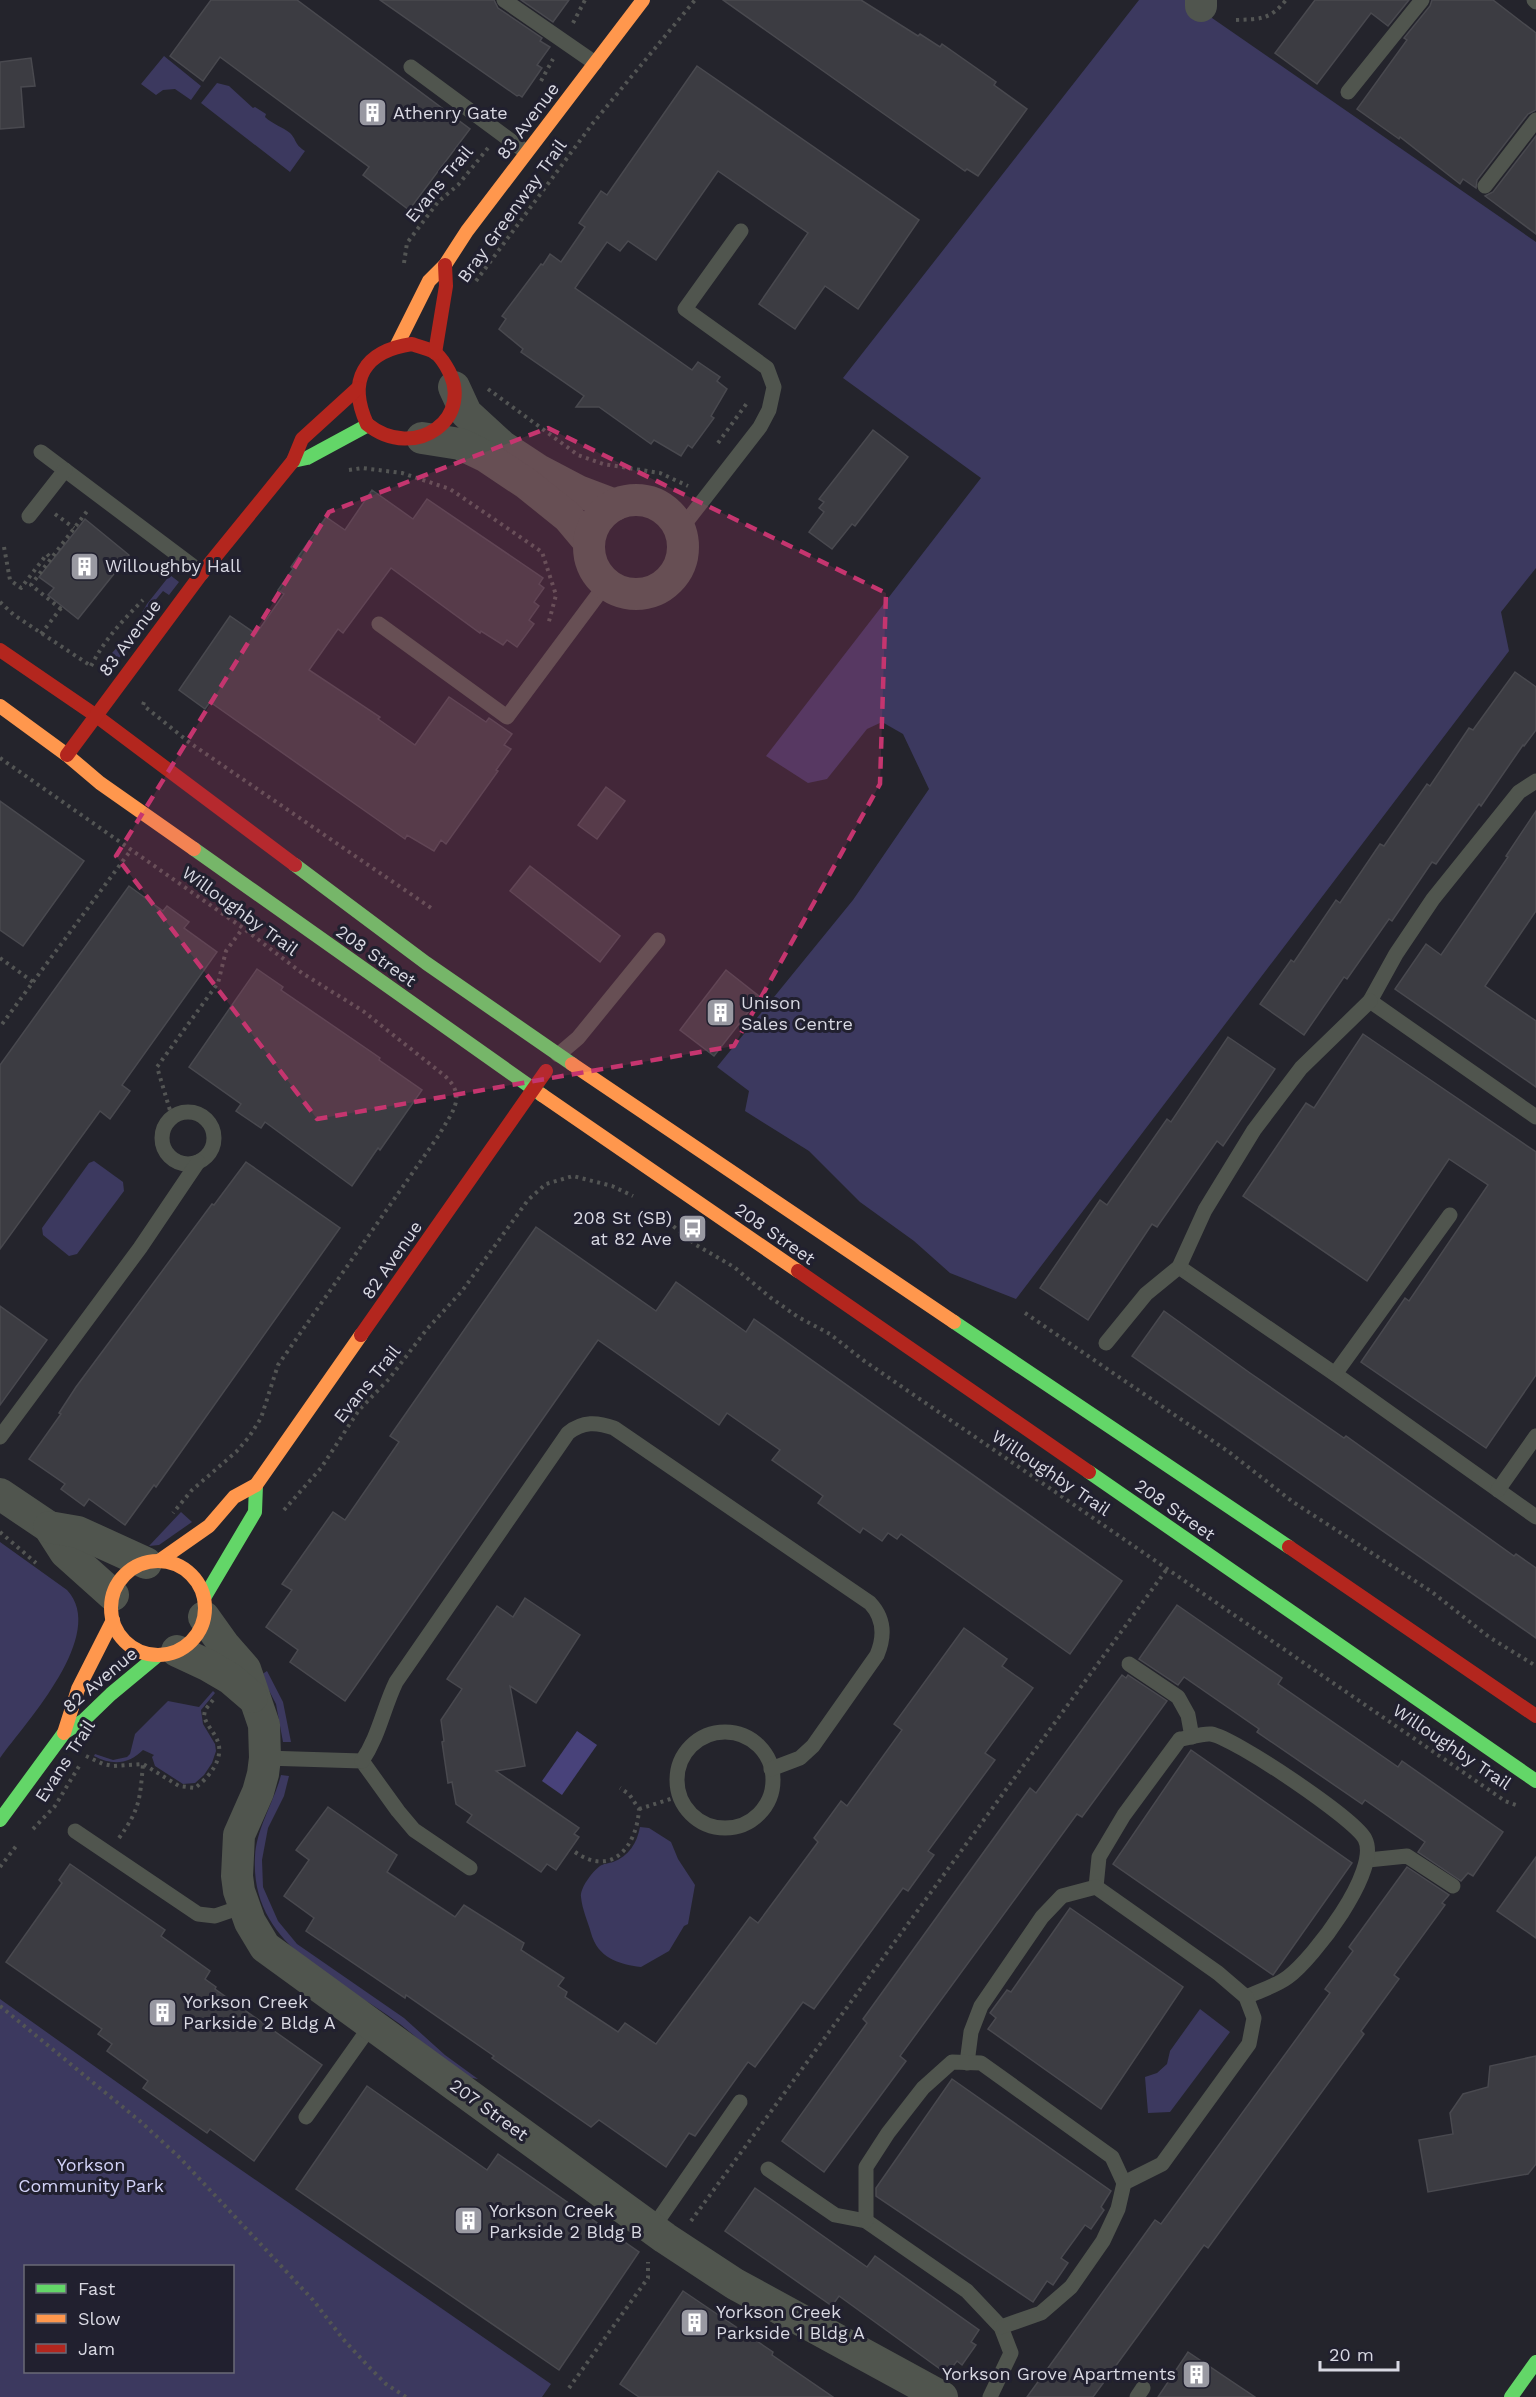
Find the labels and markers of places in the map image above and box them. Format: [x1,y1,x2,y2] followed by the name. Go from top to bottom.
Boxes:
[356,97,388,129] building icon: Athenry Gate
[393,102,508,123] place label: Athenry Gate
[68,550,100,582] building icon: Willoughby Hall
[105,555,242,576] place label: Willoughby Hall
[741,992,853,1034] place label: Unison Sales Centre
[704,997,736,1029] building icon: Unison Sales Centre
[573,1207,672,1249] place label: 208 St (SB) at 82 Ave
[677,1212,709,1244] bus stop icon: 208 St (SB) at 82 Ave
[183,1991,336,2033] place label: Yorkson Creek Parkside 2 Bldg A
[146,1996,178,2028] building icon: Yorkson Creek Parkside 2 Bldg A
[489,2200,642,2242] place label: Yorkson Creek Parkside 2 Bldg B
[452,2205,484,2237] building icon: Yorkson Creek Parkside 2 Bldg B
[716,2301,865,2343] place label: Yorkson Creek Parkside 1 Bldg A
[679,2306,711,2338] building icon: Yorkson Creek Parkside 1 Bldg A
[1181,2358,1213,2390] building icon: Yorkson Grove Apartments
[942,2363,1176,2384] place label: Yorkson Grove Apartments

